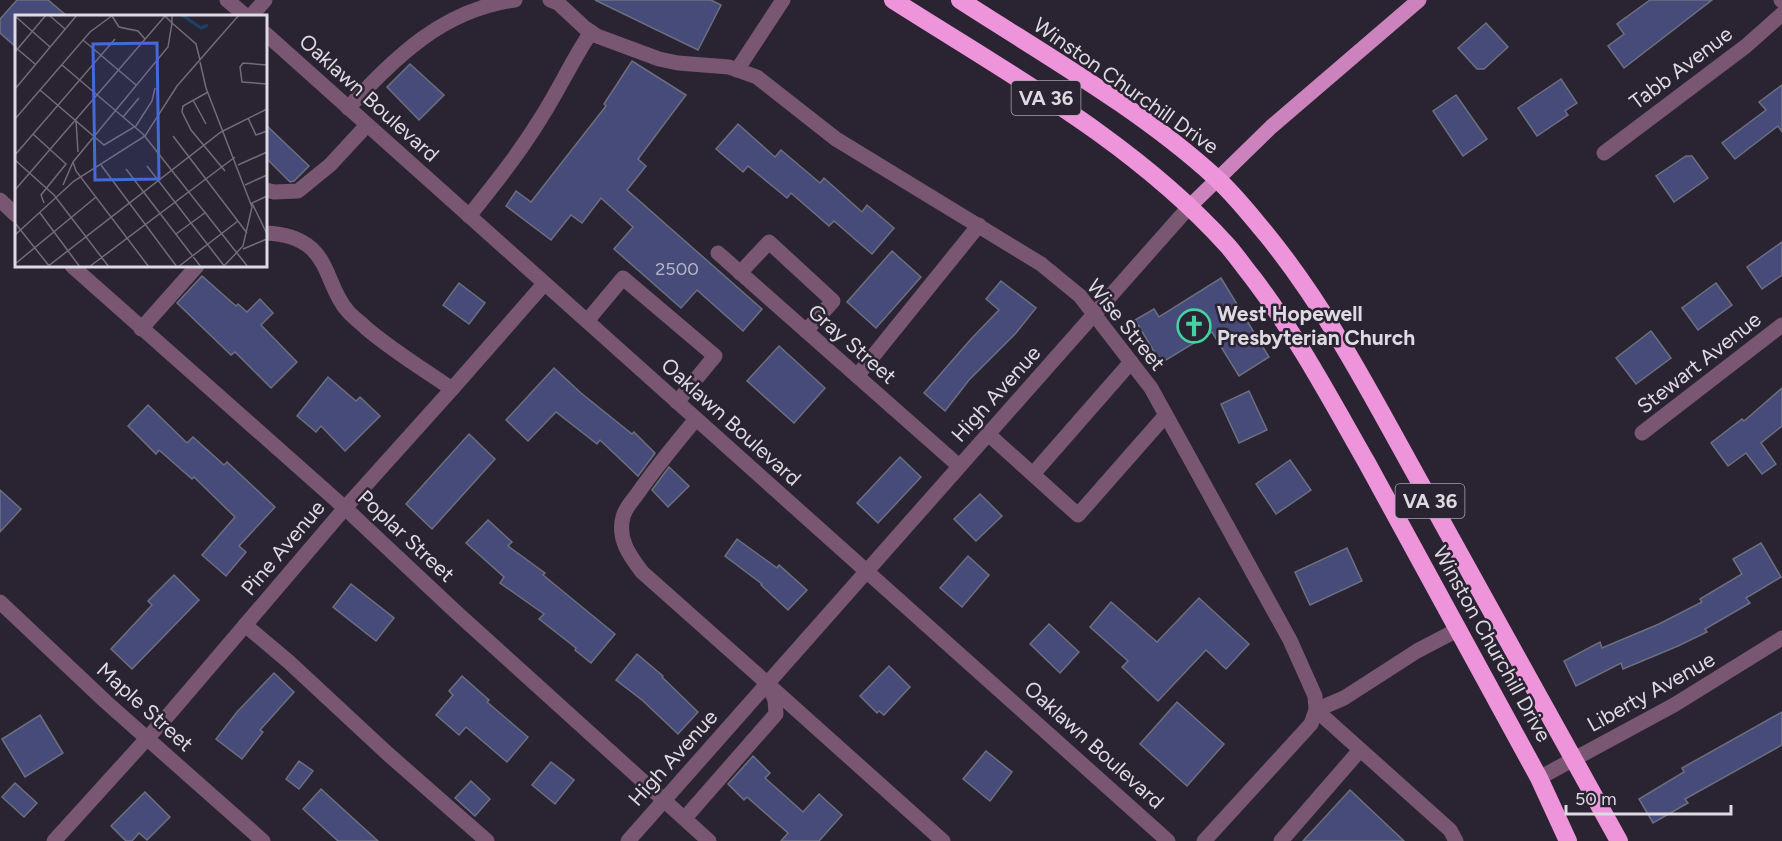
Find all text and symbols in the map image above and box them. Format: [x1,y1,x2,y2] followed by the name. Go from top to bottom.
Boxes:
[1029,12,1224,159] street label: Winston Churchill Drive
[15,15,267,267] inset map
[1625,21,1737,114] street label: Tabb Avenue
[294,28,444,167] street label: Oaklawn Boulevard
[1012,81,1080,115] road number: VA 36
[655,258,699,280] house number: 2500
[1082,274,1171,375] street label: Wise Street
[803,299,902,389] street label: Gray Street
[1217,301,1415,350] place label: West Hopewell Presbyterian Church
[1632,307,1766,419] street label: Stewart Avenue
[1176,308,1212,344] church icon: West Hopewell Presbyterian Church
[946,340,1045,447] street label: High Avenue
[656,352,806,491] street label: Oaklawn Boulevard
[1396,484,1464,518] road number: VA 36
[353,485,460,587] street label: Poplar Street
[236,495,330,600] street label: Pine Avenue
[1428,541,1557,746] street label: Winston Churchill Drive
[1583,646,1719,737] street label: Liberty Avenue
[92,657,199,756] street label: Maple Street
[1019,675,1169,814] street label: Oaklawn Boulevard
[623,704,722,811] street label: High Avenue
[1566,778,1731,816] scale bar
[1575,788,1617,810] text: 50 m

